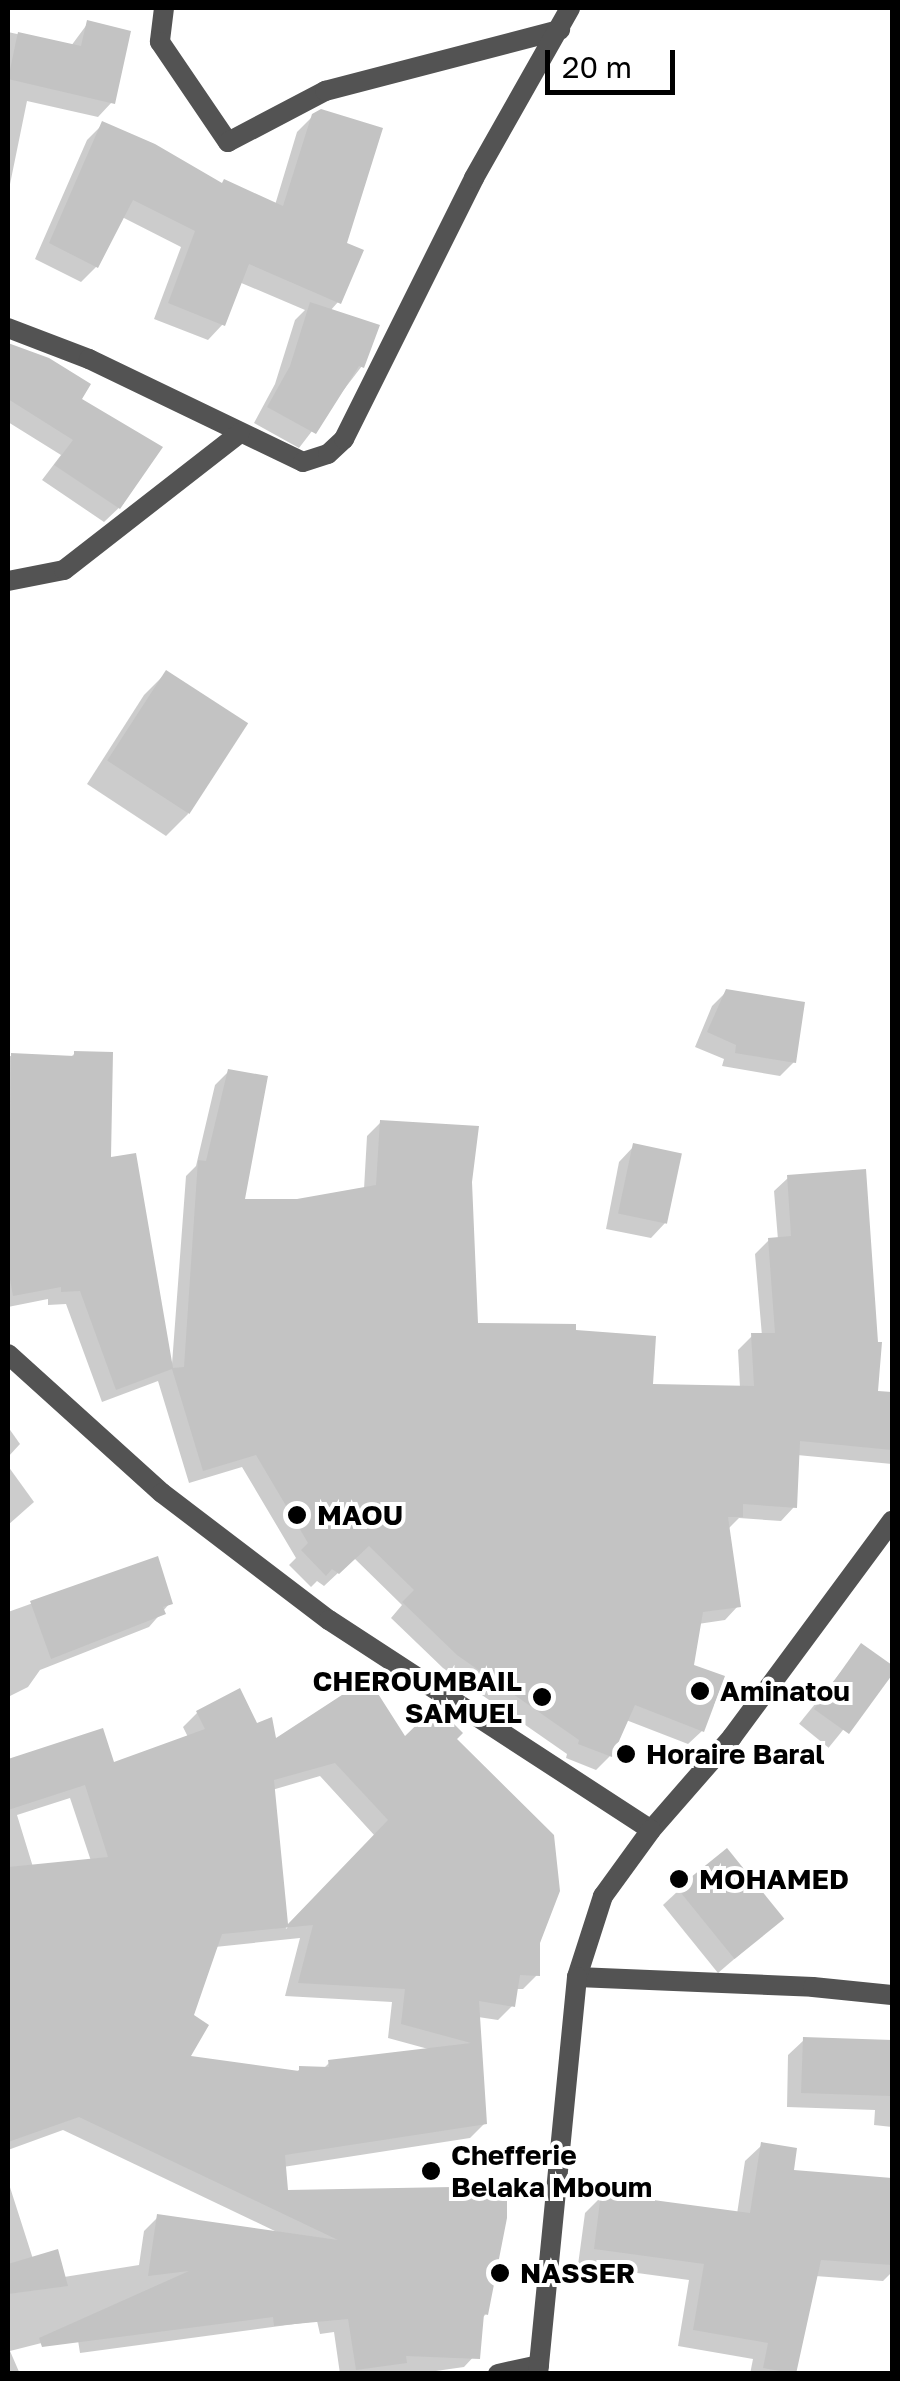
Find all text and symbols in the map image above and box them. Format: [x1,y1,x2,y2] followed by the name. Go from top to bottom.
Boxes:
[550,30,680,92] scale bar
[562,49,632,85] text: 20 m
[317,1498,403,1532] place label: MAOU
[286,1504,308,1526] marker: MAOU
[312,1664,522,1730] place label: CHEROUMBAIL SAMUEL
[720,1674,850,1708] place label: Aminatou
[689,1680,711,1702] marker: Aminatou
[531,1686,553,1708] marker: CHEROUMBAIL SAMUEL
[646,1737,825,1771] place label: Horaire Baral
[615,1743,637,1765] marker: Horaire Baral
[699,1862,849,1896] place label: MOHAMED
[668,1868,690,1890] marker: MOHAMED
[451,2138,652,2204] place label: Chefferie Belaka Mboum
[420,2160,442,2182] marker: Chefferie Belaka Mboum
[520,2256,635,2290] place label: NASSER
[489,2262,511,2284] marker: NASSER

